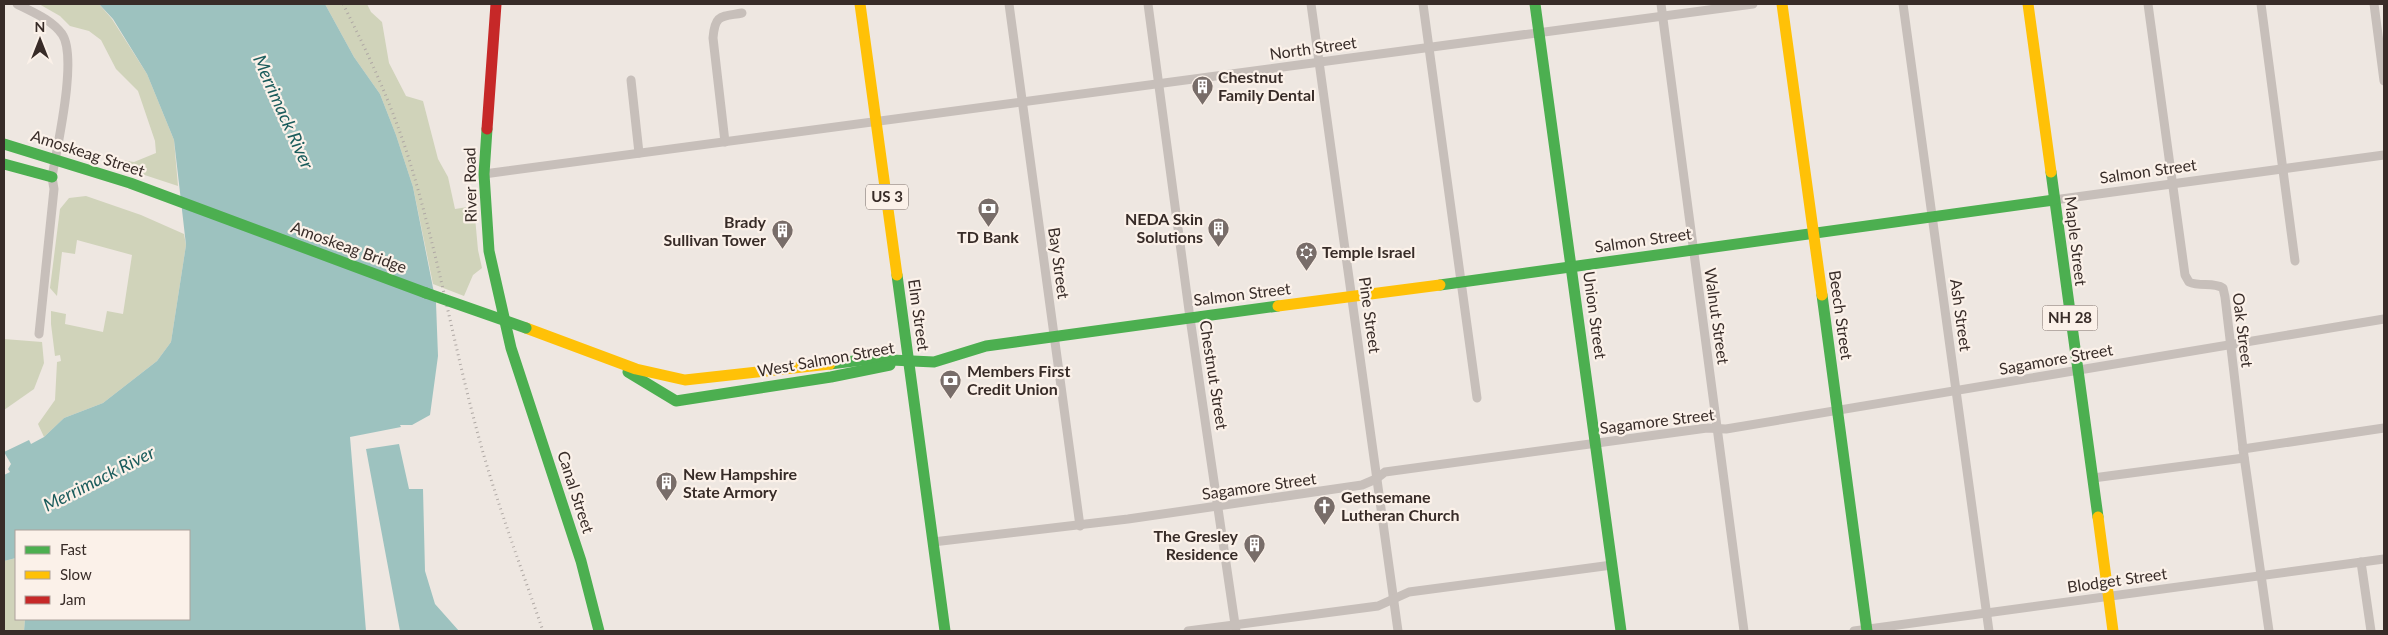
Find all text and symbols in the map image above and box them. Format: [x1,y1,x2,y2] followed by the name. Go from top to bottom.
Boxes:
[15,15,65,65] north arrow
[35,18,45,35] text: N
[1268,32,1358,63] street label: North Street
[249,51,319,173] water label: Merrimack River
[1218,67,1315,104] place label: Chestnut Family Dental
[1190,74,1214,105] building icon: Chestnut Family Dental
[29,125,148,180] street label: Amoskeag Street
[459,147,480,223] street label: River Road
[2098,154,2198,187] street label: Salmon Street
[866,184,908,210] road number: US 3
[2062,195,2091,287] street label: Maple Street
[976,196,1000,227] bank icon: TD Bank
[1125,209,1203,246] place label: NEDA Skin Solutions
[664,212,767,249] place label: Brady Sullivan Tower
[1207,216,1231,247] building icon: NEDA Skin Solutions
[289,217,410,276] street label: Amoskeag Bridge
[770,219,794,250] building icon: Brady Sullivan Tower
[1593,223,1693,256] street label: Salmon Street
[1045,226,1074,300] street label: Bay Street
[957,227,1019,246] place label: TD Bank
[1294,240,1318,271] synagogue icon: Temple Israel
[1322,242,1415,261] place label: Temple Israel
[1701,266,1734,366] street label: Walnut Street
[1826,269,1857,361] street label: Beech Street
[1580,270,1611,360] street label: Union Street
[1356,275,1385,355] street label: Pine Street
[905,278,934,352] street label: Elm Street
[1192,278,1292,309] street label: Salmon Street
[1947,278,1976,353] street label: Ash Street
[2230,292,2258,369] street label: Oak Street
[2042,306,2098,330] road number: NH 28
[1196,319,1233,431] street label: Chestnut Street
[756,337,896,380] street label: West Salmon Street
[1998,339,2115,378] street label: Sagamore Street
[967,361,1070,398] place label: Members First Credit Union
[939,368,963,399] bank icon: Members First Credit Union
[1599,404,1716,437] street label: Sagamore Street
[39,440,159,516] water label: Merrimack River
[554,448,599,536] street label: Canal Street
[683,464,797,501] place label: New Hampshire State Armory
[1201,468,1318,503] street label: Sagamore Street
[655,471,679,502] building icon: New Hampshire State Armory
[1341,487,1460,524] place label: Gethsemane Lutheran Church
[1313,494,1337,525] church icon: Gethsemane Lutheran Church
[1154,526,1239,563] place label: The Gresley Residence
[15,530,190,620] legend
[1242,533,1266,564] building icon: The Gresley Residence
[60,540,87,558] text: Fast
[2066,563,2168,596] street label: Blodget Street
[60,565,92,583] text: Slow
[60,590,86,608] text: Jam

